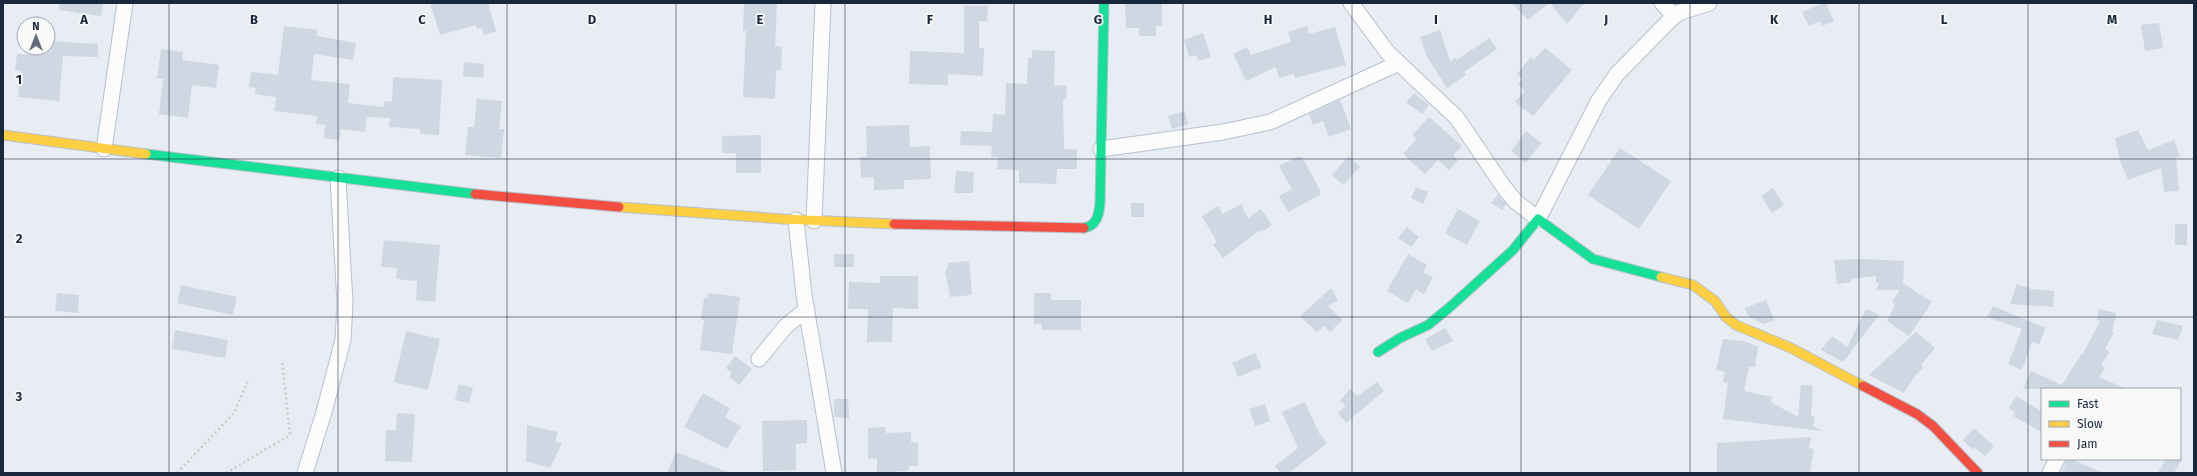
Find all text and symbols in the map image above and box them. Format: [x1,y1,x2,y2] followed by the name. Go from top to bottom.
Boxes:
[79,12,88,27] text: A
[250,12,258,27] text: B
[418,12,426,27] text: C
[588,12,597,27] text: D
[757,12,764,27] text: E
[927,12,934,27] text: F
[1094,12,1102,27] text: G
[1264,12,1272,27] text: H
[1434,12,1438,27] text: I
[1603,12,1608,27] text: J
[1770,12,1779,27] text: K
[1941,12,1948,27] text: L
[2107,12,2117,27] text: M
[16,16,56,56] north arrow
[32,20,40,33] text: N
[16,72,22,87] text: 1
[16,231,23,246] text: 2
[2041,388,2181,460] legend
[15,389,23,404] text: 3
[2077,397,2099,411] text: Fast
[2077,417,2103,431] text: Slow
[2077,437,2097,451] text: Jam

